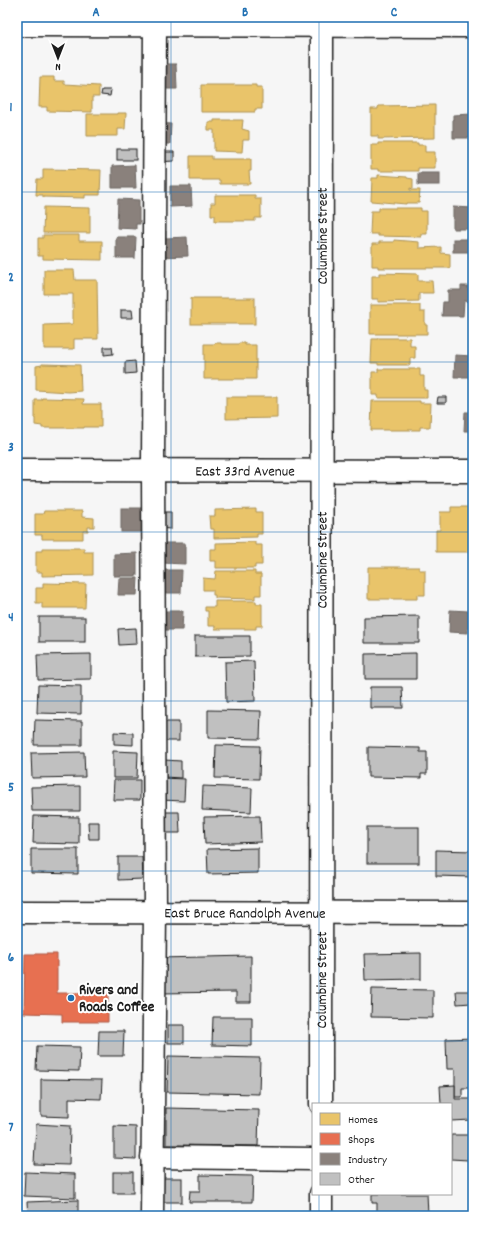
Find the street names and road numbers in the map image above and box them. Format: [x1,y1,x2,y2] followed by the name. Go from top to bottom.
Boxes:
[313,187,335,285] street label: Columbine Street
[195,461,295,484] street label: East 33rd Avenue
[312,511,335,609] street label: Columbine Street
[164,903,326,926] street label: East Bruce Randolph Avenue
[312,931,334,1029] street label: Columbine Street

